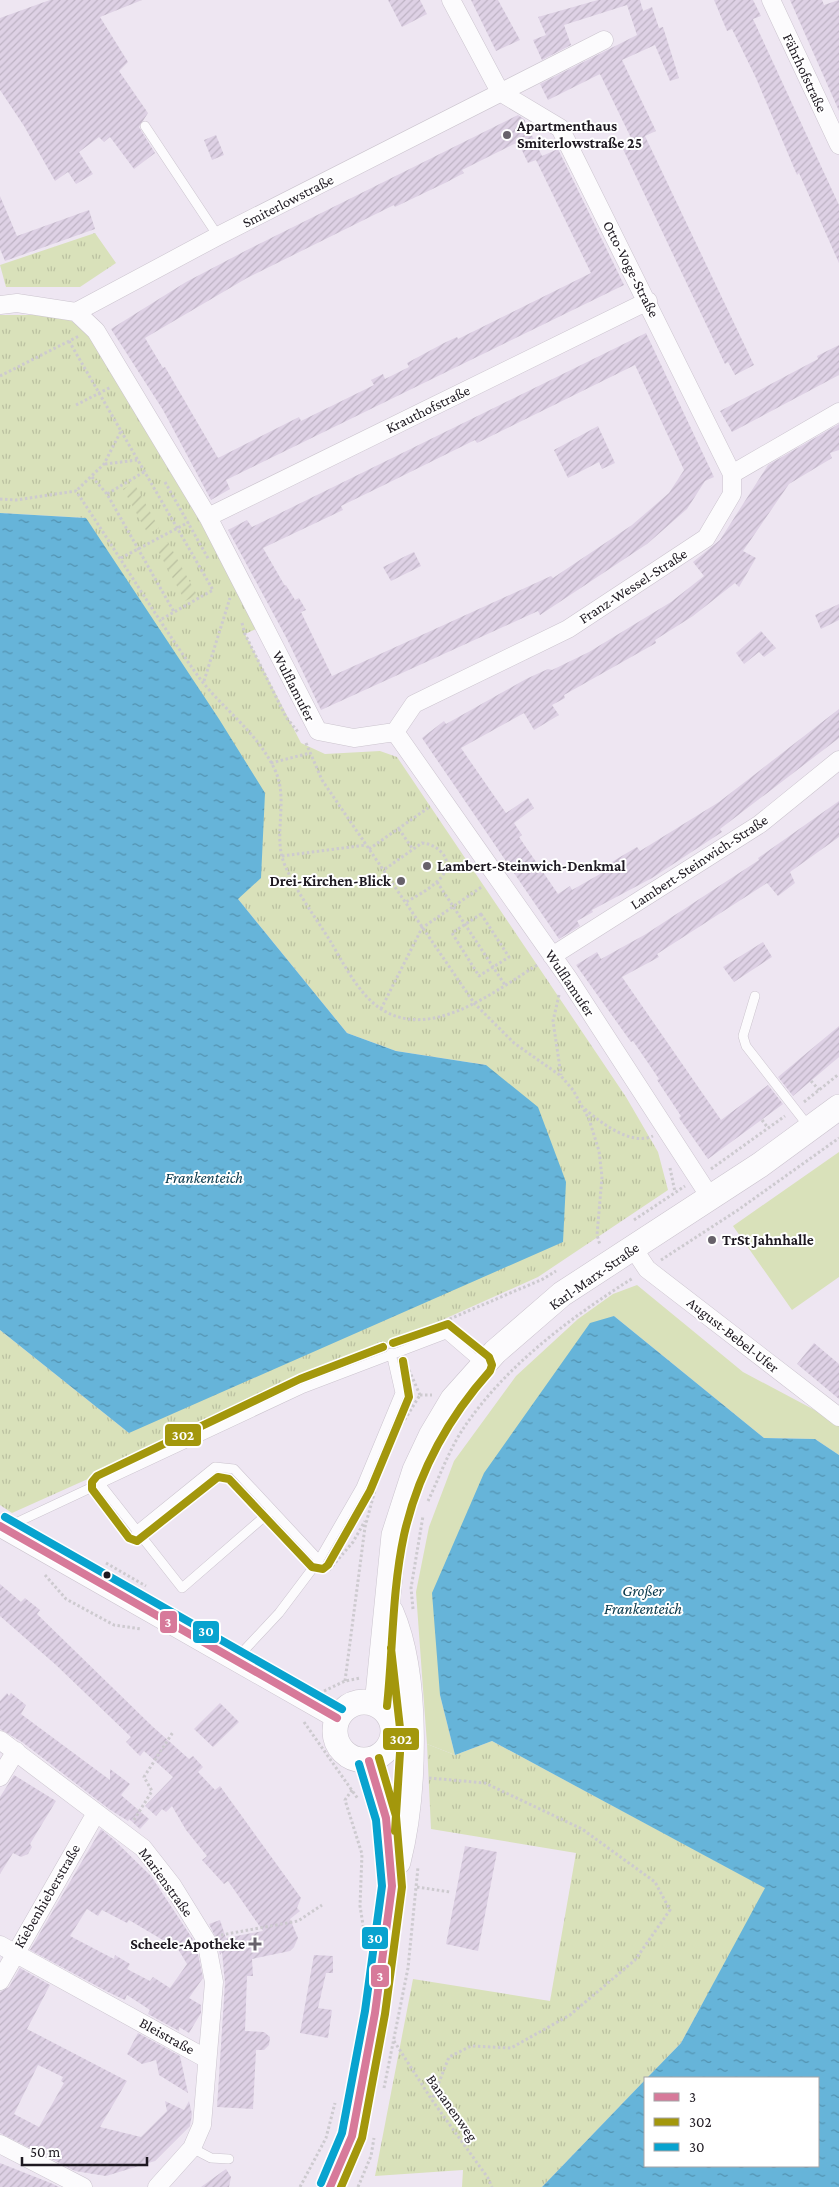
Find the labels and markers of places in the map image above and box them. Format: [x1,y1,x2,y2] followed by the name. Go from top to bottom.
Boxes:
[516,118,642,151] place label: Apartmenthaus Smiterlowstraße 25
[501,129,513,141] marker: Apartmenthaus Smiterlowstraße 25
[437,858,626,874] place label: Lambert-Steinwich-Denkmal
[421,860,433,872] marker: Lambert-Steinwich-Denkmal
[269,873,392,889] place label: Drei-Kirchen-Blick
[395,875,407,887] marker: Drei-Kirchen-Blick
[722,1232,814,1248] place label: TrSt Jahnhalle
[706,1234,718,1246] marker: TrSt Jahnhalle
[102,1570,112,1580] unlabelled marker
[130,1936,245,1952] place label: Scheele-Apotheke
[249,1938,261,1950] marker: Scheele-Apotheke

